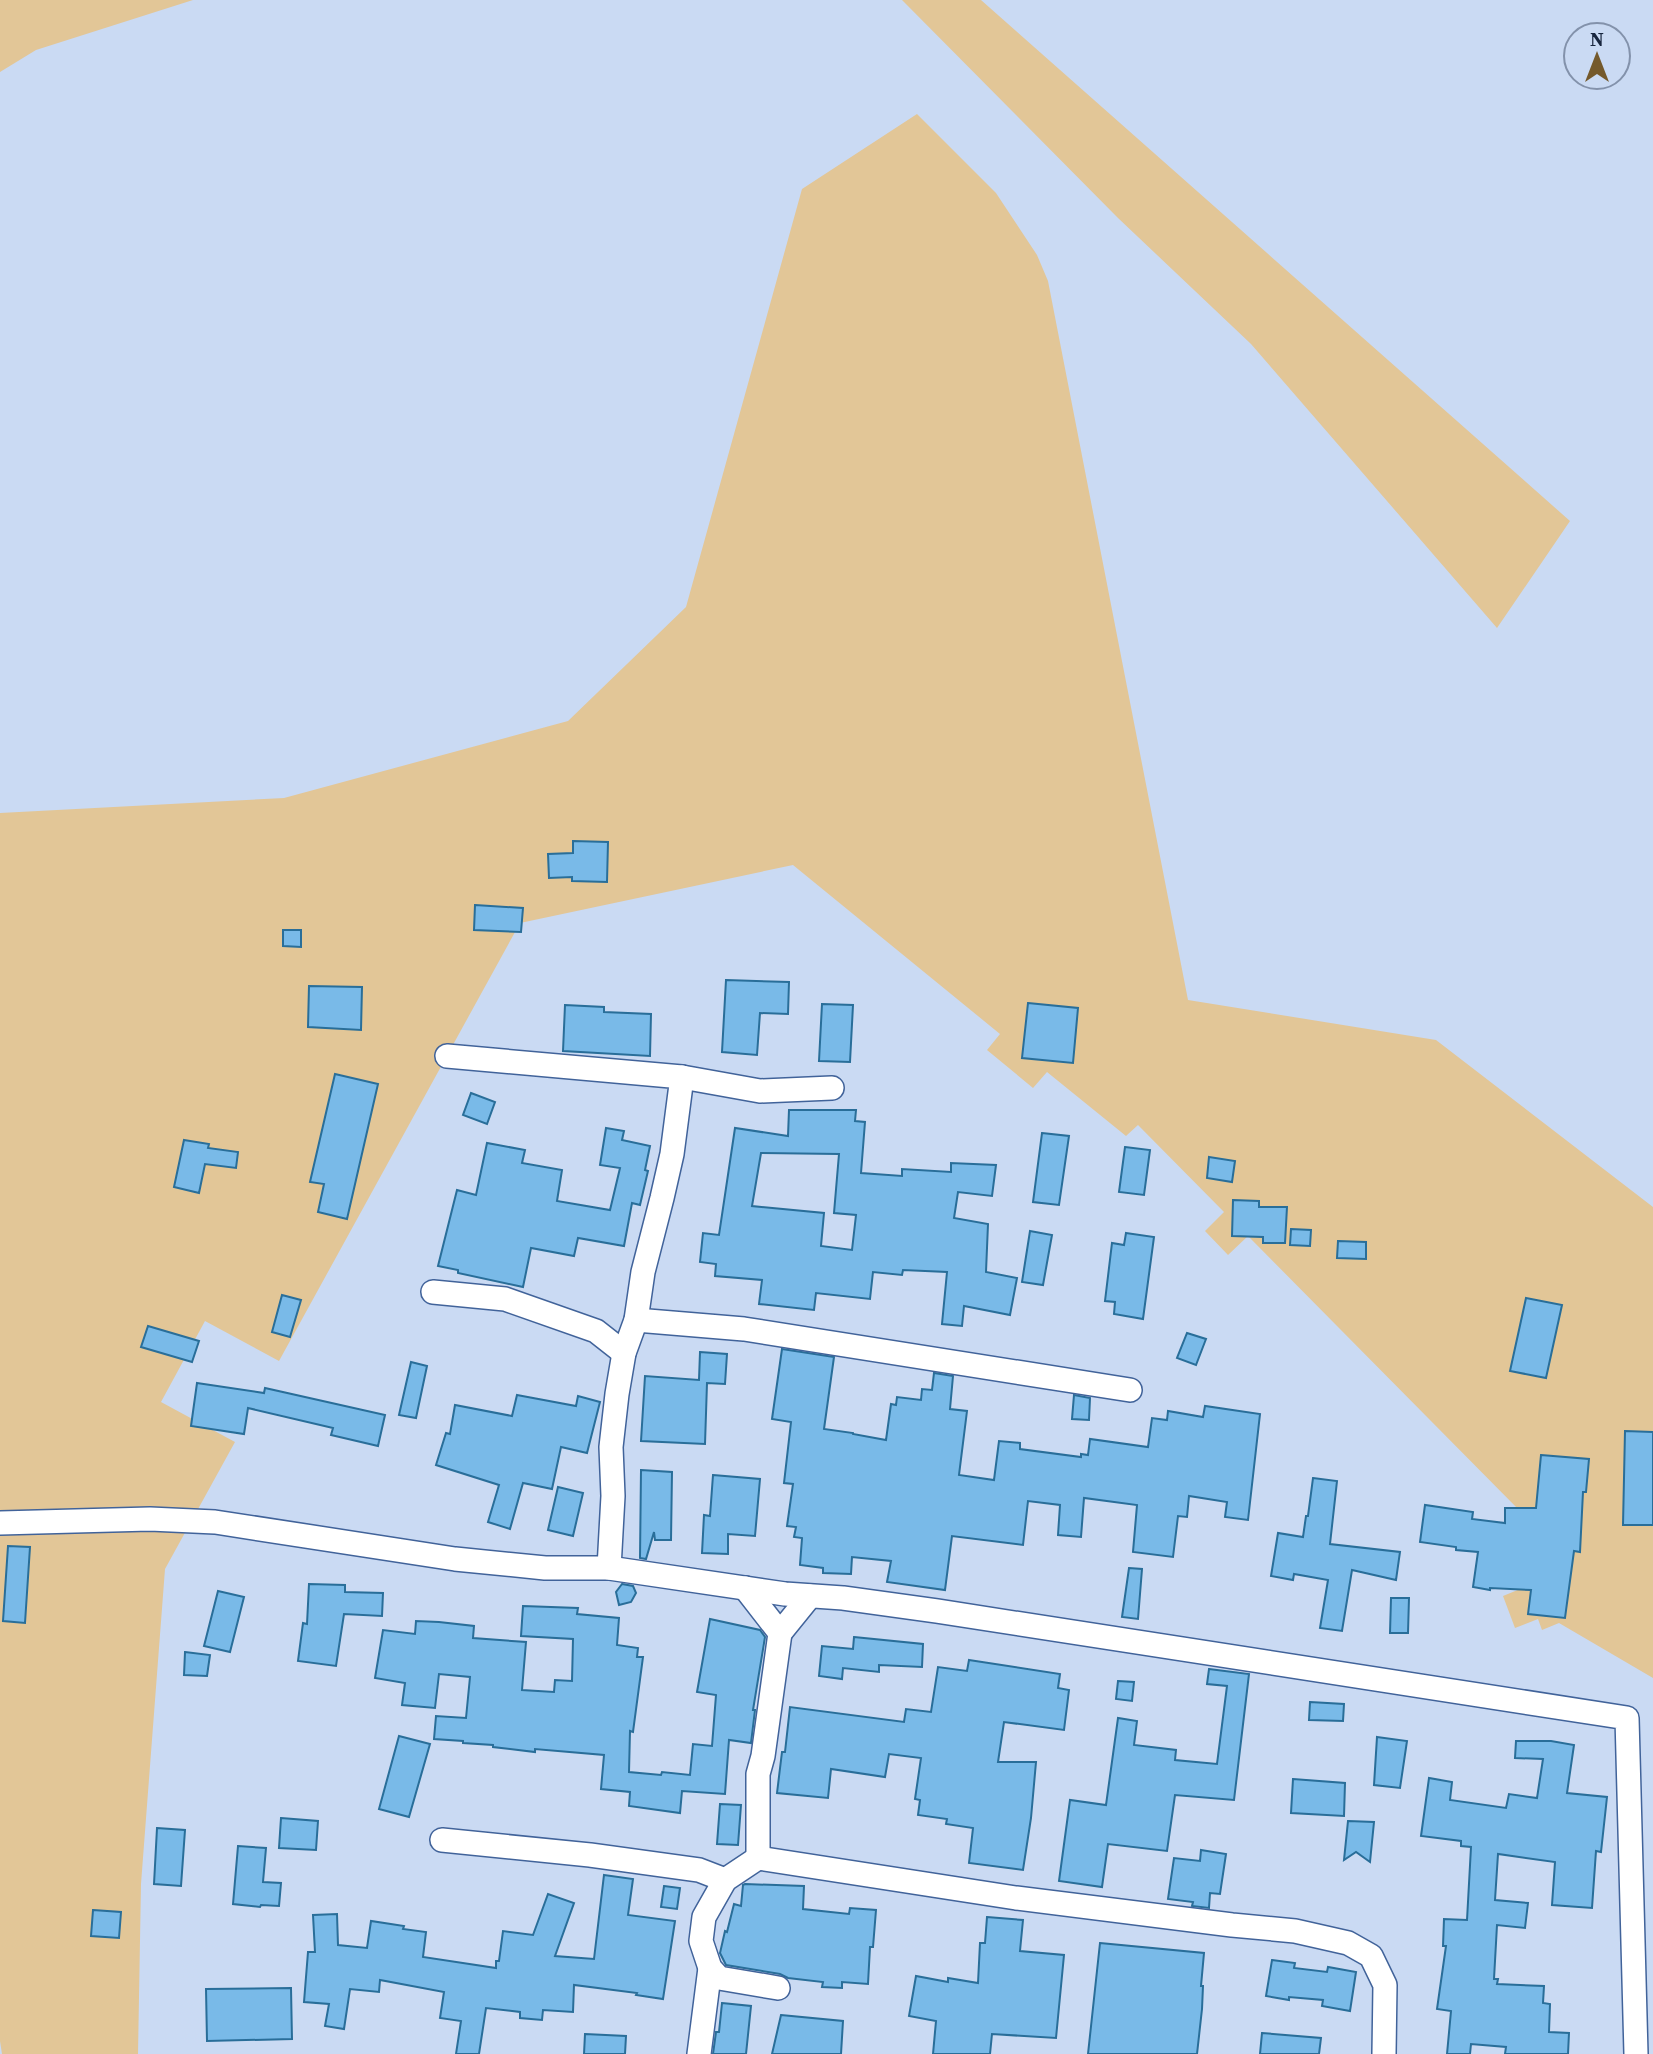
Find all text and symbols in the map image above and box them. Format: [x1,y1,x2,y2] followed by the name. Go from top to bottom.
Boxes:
[1562,21,1632,91] north arrow
[1590,26,1604,52] text: N

